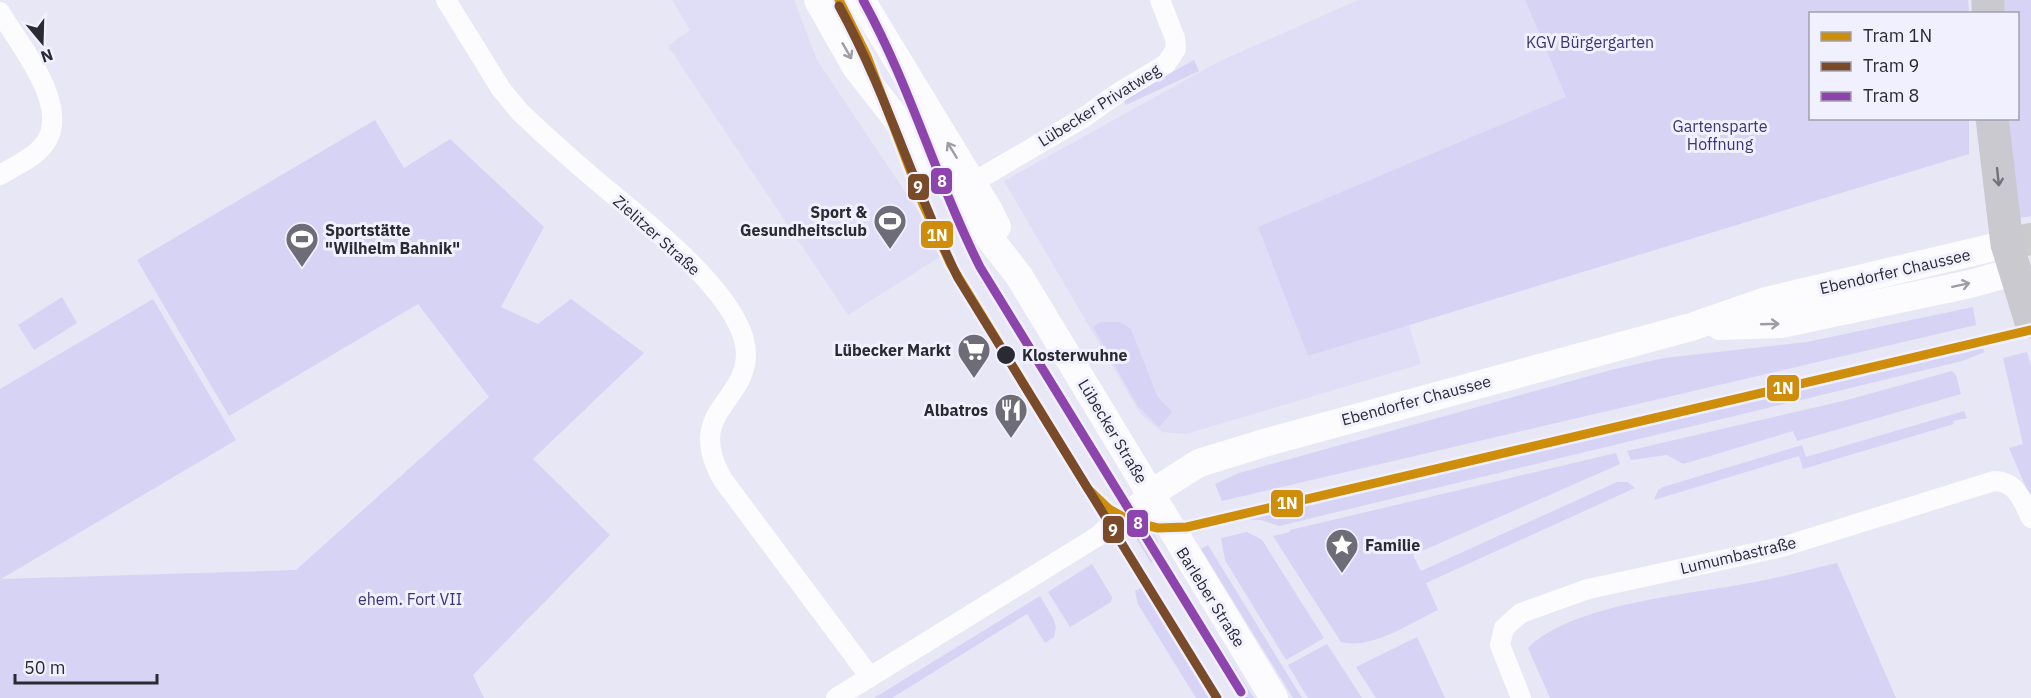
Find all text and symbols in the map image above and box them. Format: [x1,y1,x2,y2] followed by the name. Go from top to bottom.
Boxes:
[12,12,72,72] north arrow
[1809,12,2019,120] legend
[1863,24,1932,47] text: Tram 1N
[1526,32,1654,52] park label: KGV Bürgergarten
[841,42,853,59] one-way arrow
[38,45,56,68] text: N
[1863,54,1919,77] text: Tram 9
[1034,59,1164,151] street label: Lübecker Privatweg
[1863,84,1919,107] text: Tram 8
[1673,116,1768,154] park label: Gartensparte Hoffnung
[946,142,958,159] one-way arrow
[1993,166,2004,186] one-way arrow
[930,167,953,195] line badge: 8
[937,171,947,191] text: 8
[907,173,930,201] line badge: 9
[913,177,923,197] text: 9
[609,191,705,279] street label: Zielitzer Straße
[740,202,867,240] place label: Sport & Gesundheitsclub
[872,203,908,250] sports icon: Sport & Gesundheitsclub
[325,220,460,258] place label: Sportstätte "Wilhelm Bahnik"
[920,220,954,249] line badge: 1N
[284,221,320,268] sports icon: Sportstätte "Wilhelm Bahnik"
[926,225,948,245] text: 1N
[1818,244,1972,298] street label: Ebendorfer Chaussee
[1951,279,1970,291] one-way arrow
[1760,318,1780,330] one-way arrow
[956,332,992,379] supermarket icon: Lübecker Markt
[834,340,951,360] place label: Lübecker Markt
[995,344,1017,366] marker: Klosterwuhne
[1022,345,1127,365] place label: Klosterwuhne
[1339,370,1493,430] street label: Ebendorfer Chaussee
[1766,374,1800,402] line badge: 1N
[1074,375,1152,487] street label: Lübecker Straße
[1772,378,1794,398] text: 1N
[993,392,1029,439] restaurant icon: Albatros
[924,400,988,420] place label: Albatros
[1270,489,1304,518] line badge: 1N
[1276,493,1298,513] text: 1N
[1126,509,1149,538] line badge: 8
[1133,513,1143,533] text: 8
[1102,515,1125,544] line badge: 9
[1108,520,1118,540] text: 9
[1324,527,1360,574] place icon: Familie
[1678,532,1798,578] street label: Lumumbastraße
[1365,535,1420,555] place label: Familie
[1172,543,1250,651] street label: Barleber Straße
[358,589,462,609] park label: ehem. Fort VII
[15,647,158,685] scale bar
[24,656,66,679] text: 50 m

